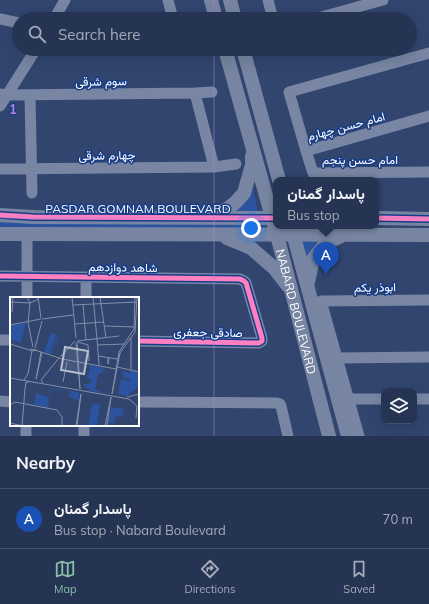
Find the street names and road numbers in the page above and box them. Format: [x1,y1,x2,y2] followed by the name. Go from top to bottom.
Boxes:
[75,73,127,90] street label: سوم شرقی
[305,108,387,145] street label: امام حسن چهارم
[78,147,136,164] street label: چهارم شرقی
[322,152,398,168] street label: امام حسن پنجم
[45,201,231,216] street label: PASDAR GOMNAM BOULEVARD
[273,247,320,376] street label: NABARD BOULEVARD
[88,259,158,276] street label: شاهد دوازدهم
[354,279,396,296] street label: ابوذر یکم
[173,324,243,341] street label: صادقی جعفری

